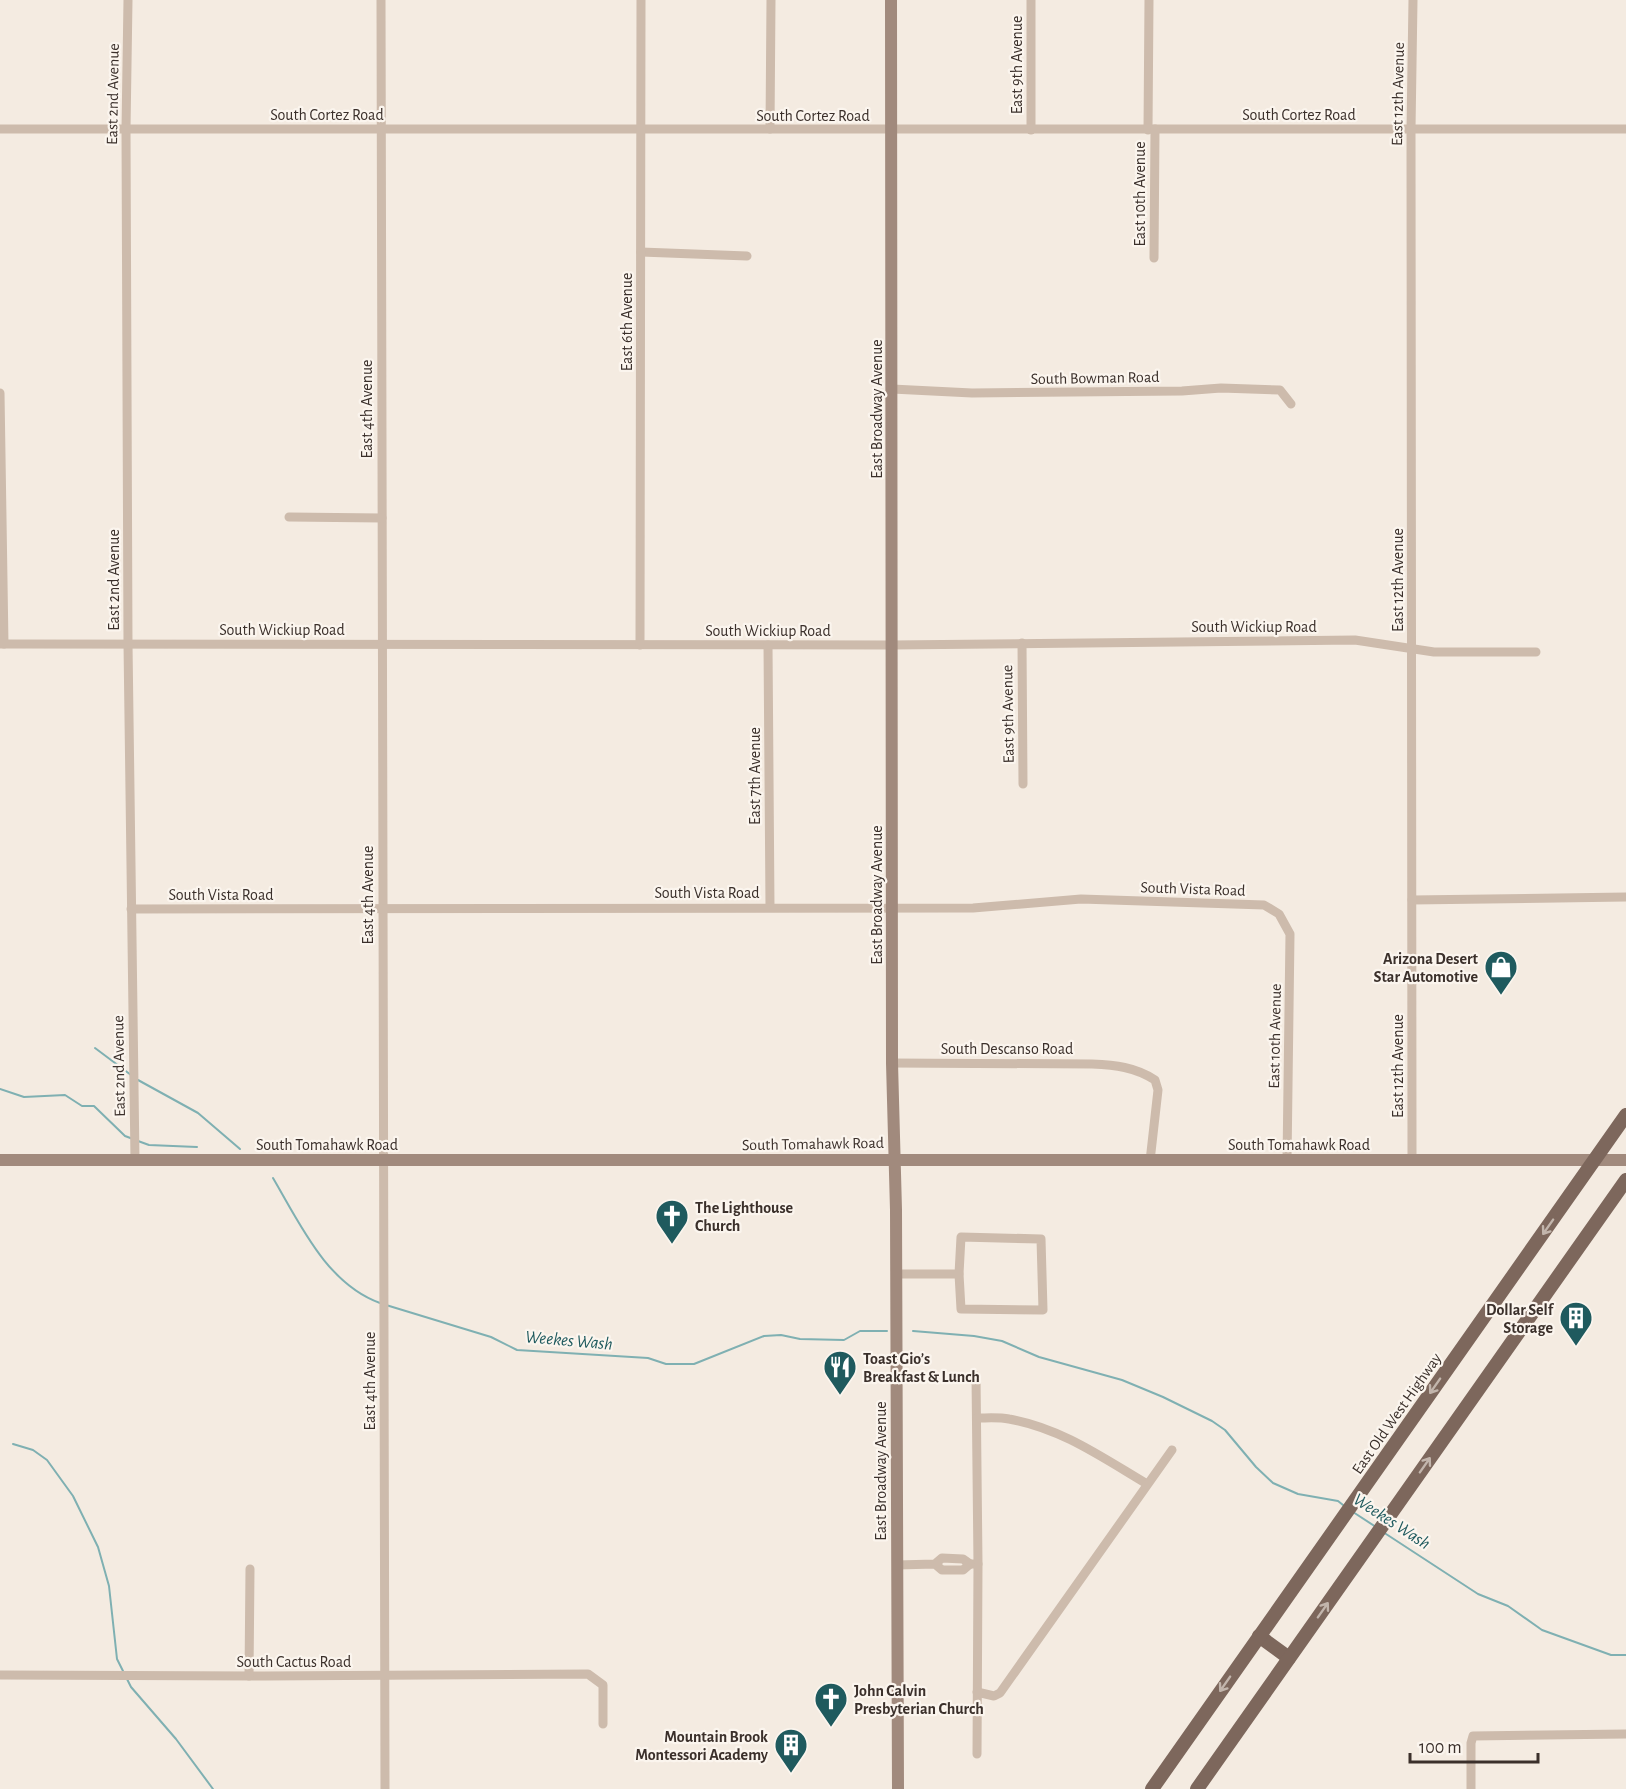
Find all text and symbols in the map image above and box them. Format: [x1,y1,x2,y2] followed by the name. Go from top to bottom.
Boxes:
[1009,16,1025,114] street label: East 9th Avenue
[1389,42,1407,146] street label: East 12th Avenue
[104,43,122,145] street label: East 2nd Avenue
[270,107,384,123] street label: South Cortez Road
[1242,107,1356,123] street label: South Cortez Road
[756,108,870,124] street label: South Cortez Road
[1132,141,1148,247] street label: East 10th Avenue
[619,273,635,371] street label: East 6th Avenue
[869,339,886,479] street label: East Broadway Avenue
[359,360,375,458] street label: East 4th Avenue
[1030,369,1160,387] street label: South Bowman Road
[1390,528,1406,632] street label: East 12th Avenue
[106,529,122,631] street label: East 2nd Avenue
[1191,619,1317,635] street label: South Wickiup Road
[219,622,345,638] street label: South Wickiup Road
[705,623,831,639] street label: South Wickiup Road
[999,665,1017,763] street label: East 9th Avenue
[747,727,763,825] street label: East 7th Avenue
[869,825,886,965] street label: East Broadway Avenue
[360,846,376,944] street label: East 4th Avenue
[1140,879,1246,899] street label: South Vista Road
[654,885,760,901] street label: South Vista Road
[168,887,274,903] street label: South Vista Road
[1483,949,1519,996] shop icon: Arizona Desert Star Automotive
[1373,951,1479,985] place label: Arizona Desert Star Automotive
[1266,983,1284,1089] street label: East 10th Avenue
[1390,1014,1406,1118] street label: East 12th Avenue
[110,1015,128,1117] street label: East 2nd Avenue
[941,1041,1073,1057] street label: South Descanso Road
[742,1135,884,1153] street label: South Tomahawk Road
[256,1137,398,1153] street label: South Tomahawk Road
[1228,1137,1370,1153] street label: South Tomahawk Road
[654,1198,690,1245] church icon: The Lighthouse Church
[695,1200,794,1234] place label: The Lighthouse Church
[1542,1218,1554,1235] one-way arrow
[1558,1300,1594,1347] building icon: Dollar Self Storage
[1486,1302,1555,1336] place label: Dollar Self Storage
[524,1328,613,1354] water label: Weekes Wash
[362,1332,378,1430] street label: East 4th Avenue
[822,1349,858,1396] restaurant icon: Toast Gio’s Breakfast & Lunch
[1349,1350,1445,1477] street label: East Old West Highway
[863,1351,980,1385] place label: Toast Gio’s Breakfast & Lunch
[1429,1378,1441,1394] one-way arrow
[873,1401,890,1541] street label: East Broadway Avenue
[1419,1457,1431,1474] one-way arrow
[1350,1490,1433,1553] water label: Weekes Wash
[1317,1602,1329,1618] one-way arrow
[237,1654,351,1670] street label: South Cactus Road
[1219,1675,1231,1692] one-way arrow
[813,1681,849,1728] church icon: John Calvin Presbyterian Church
[854,1683,984,1718] place label: John Calvin Presbyterian Church
[1410,1726,1538,1764] scale bar
[773,1727,809,1774] building icon: Mountain Brook Montessori Academy
[635,1729,769,1764] place label: Mountain Brook Montessori Academy
[1419,1739,1462,1757] text: 100 m

